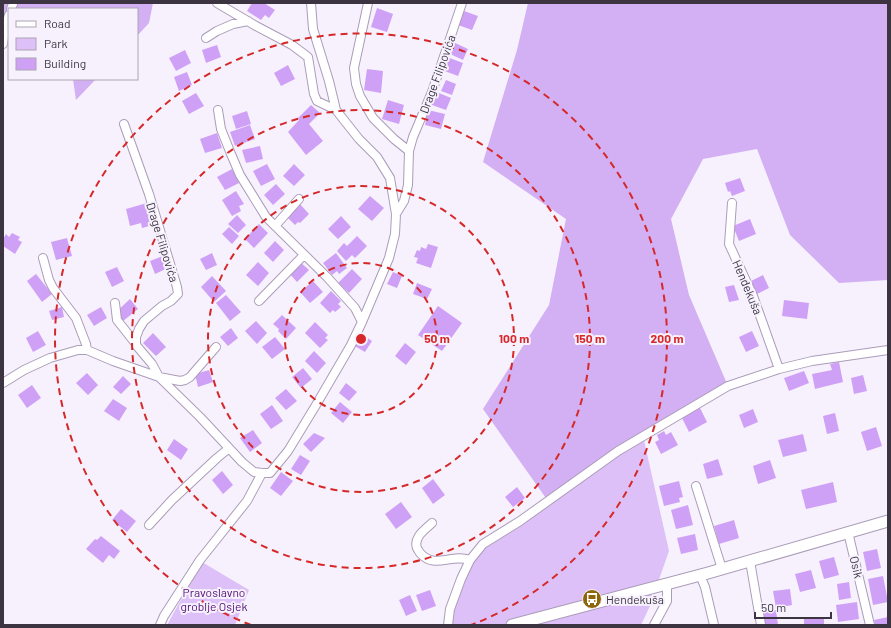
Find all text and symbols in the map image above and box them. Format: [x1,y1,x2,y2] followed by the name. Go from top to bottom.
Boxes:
[8,8,138,80] legend
[44,16,71,30] text: Road
[416,33,458,115] street label: Drage Filipovića
[44,36,68,50] text: Park
[44,56,86,70] text: Building
[144,200,182,284] street label: Drage Filipovića
[730,258,766,316] street label: Hendekuša
[424,331,450,345] text: 50 m
[499,331,529,345] text: 100 m
[575,331,605,345] text: 150 m
[651,331,683,345] text: 200 m
[354,332,368,346] centre of rings
[848,555,866,579] street label: Osik
[181,585,247,613] park label: Pravoslavno groblje Osjek
[581,588,603,610] bus stop icon: Hendekuša
[606,592,664,606] place label: Hendekuša
[755,594,831,620] scale bar
[761,600,786,614] text: 50 m

